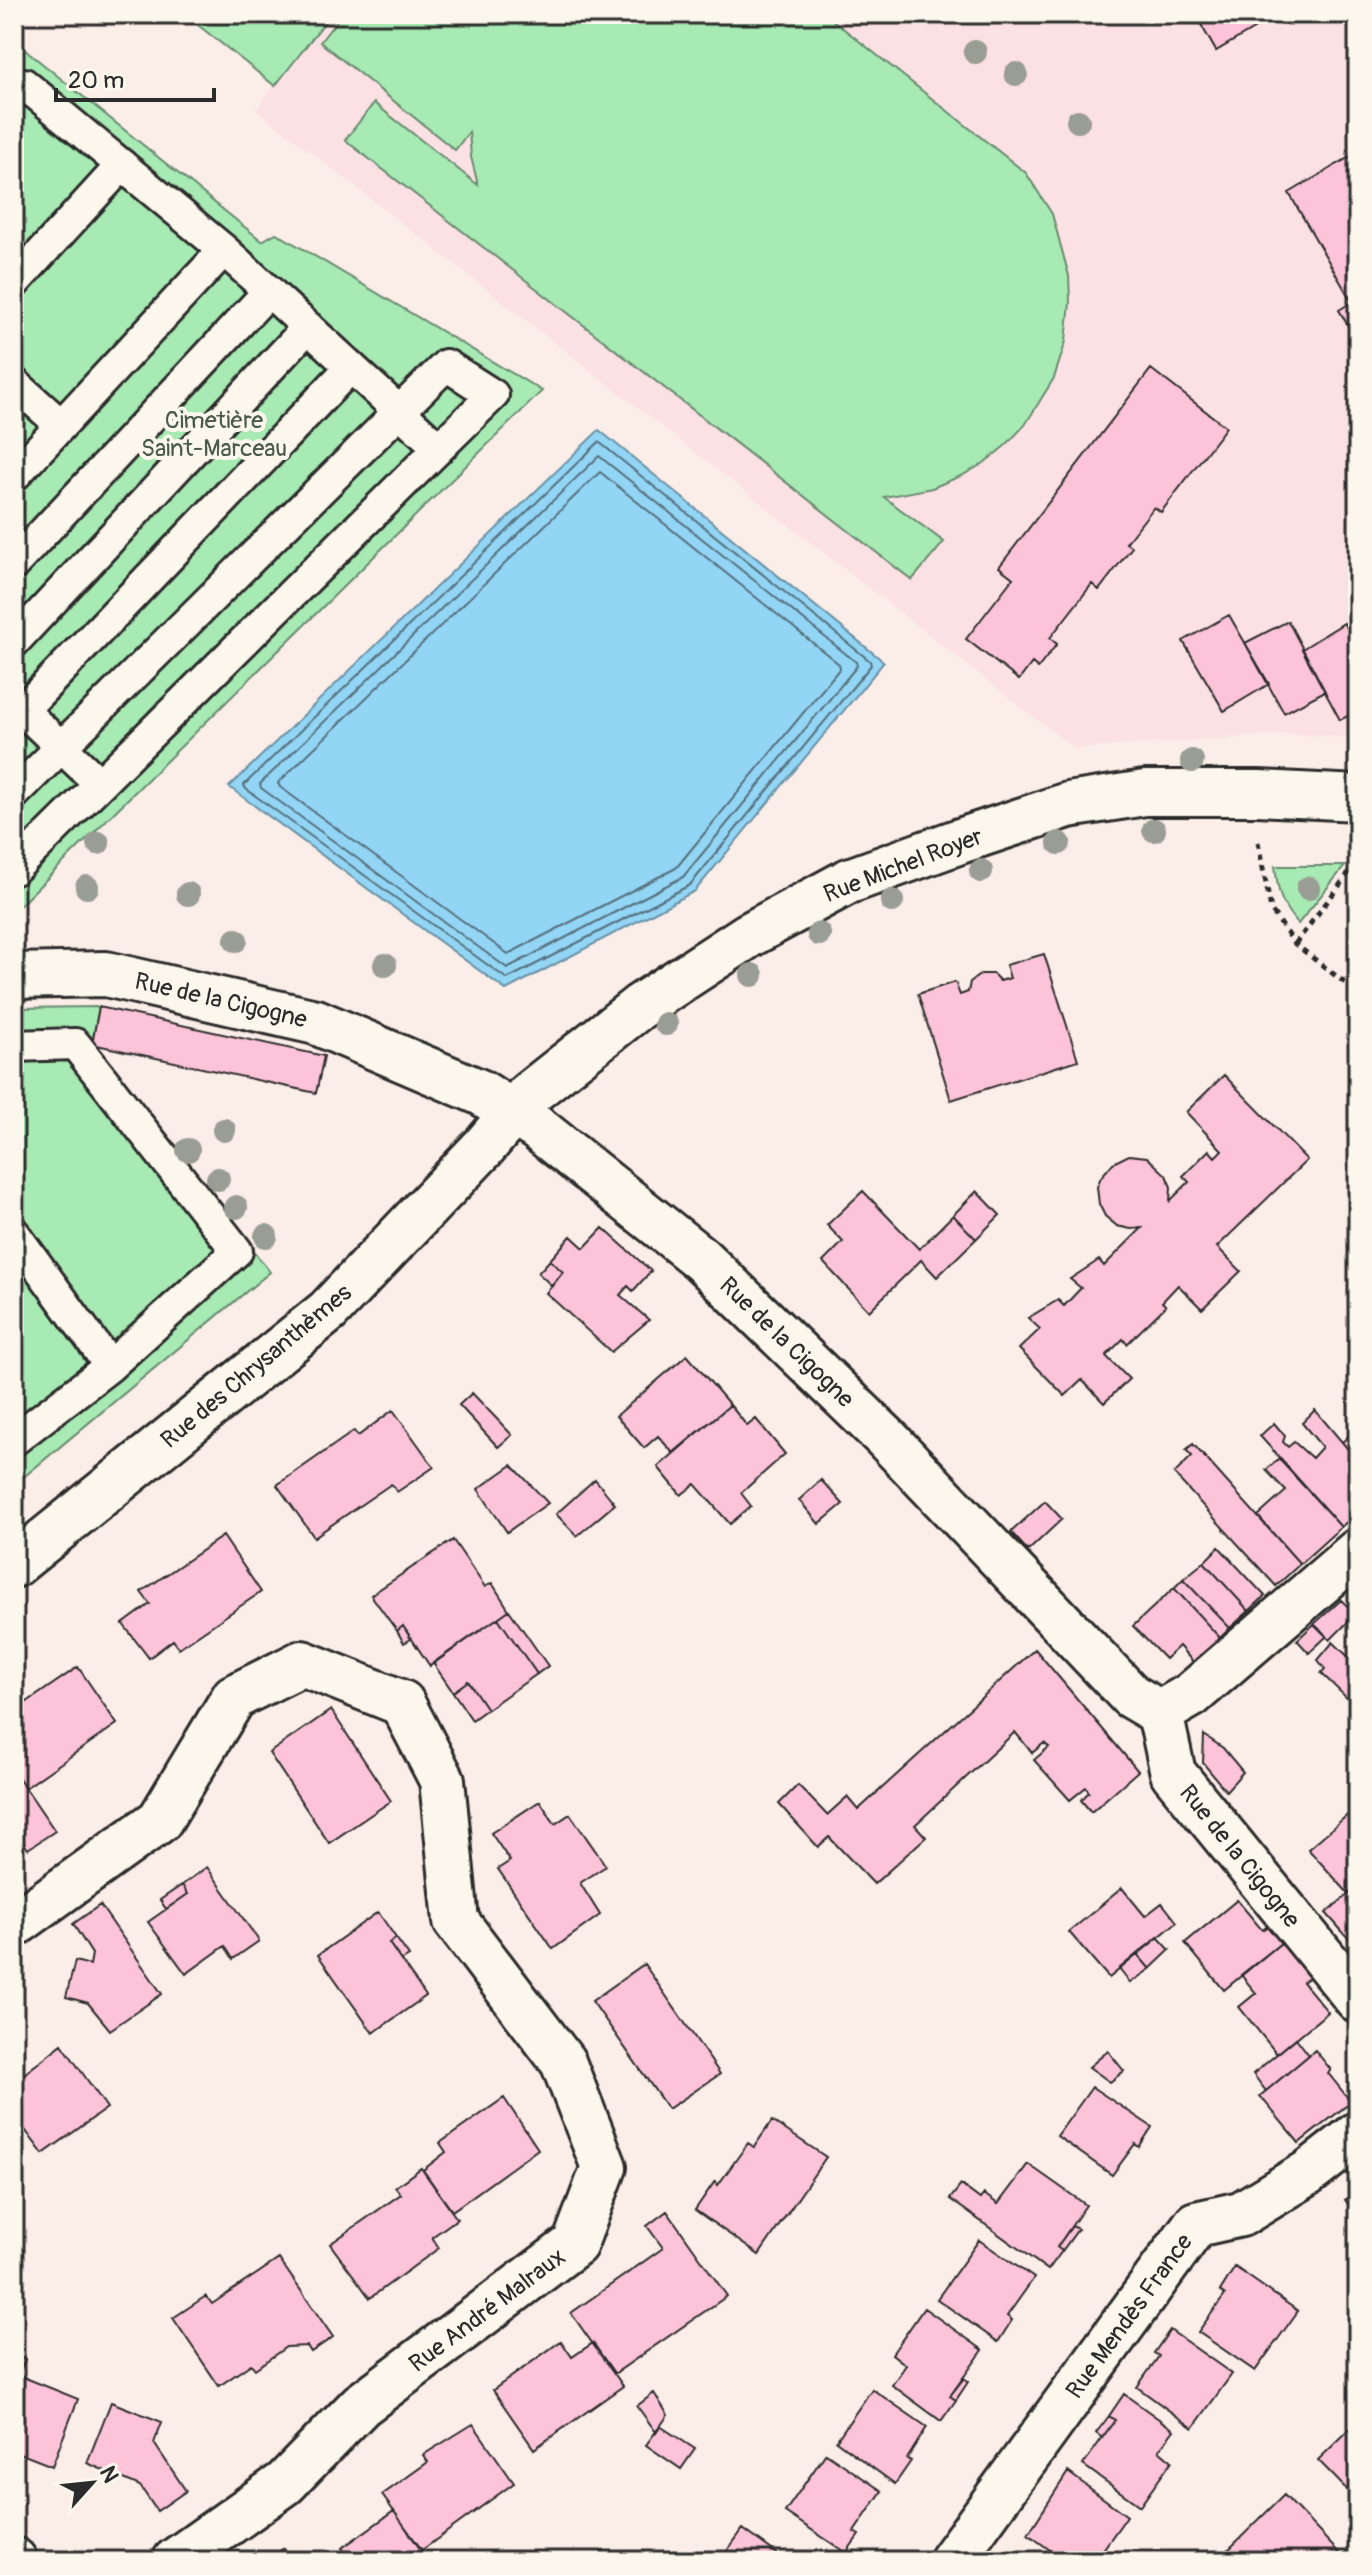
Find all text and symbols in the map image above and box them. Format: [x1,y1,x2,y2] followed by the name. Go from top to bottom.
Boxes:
[56,52,214,102] scale bar
[68,66,124,95] text: 20 m
[141,406,287,463] park label: Cimetière Saint-Marceau
[820,822,987,909] street label: Rue Michel Royer
[132,967,310,1034] street label: Rue de la Cigogne
[713,1271,860,1414] street label: Rue de la Cigogne
[155,1278,358,1455] street label: Rue des Chrysanthèmes
[1173,1779,1306,1934] street label: Rue de la Cigogne
[1060,2228,1199,2404] street label: Rue Mendès France
[404,2242,571,2379] street label: Rue André Malraux
[52,2443,132,2523] north arrow
[93,2461,125,2487] text: N

